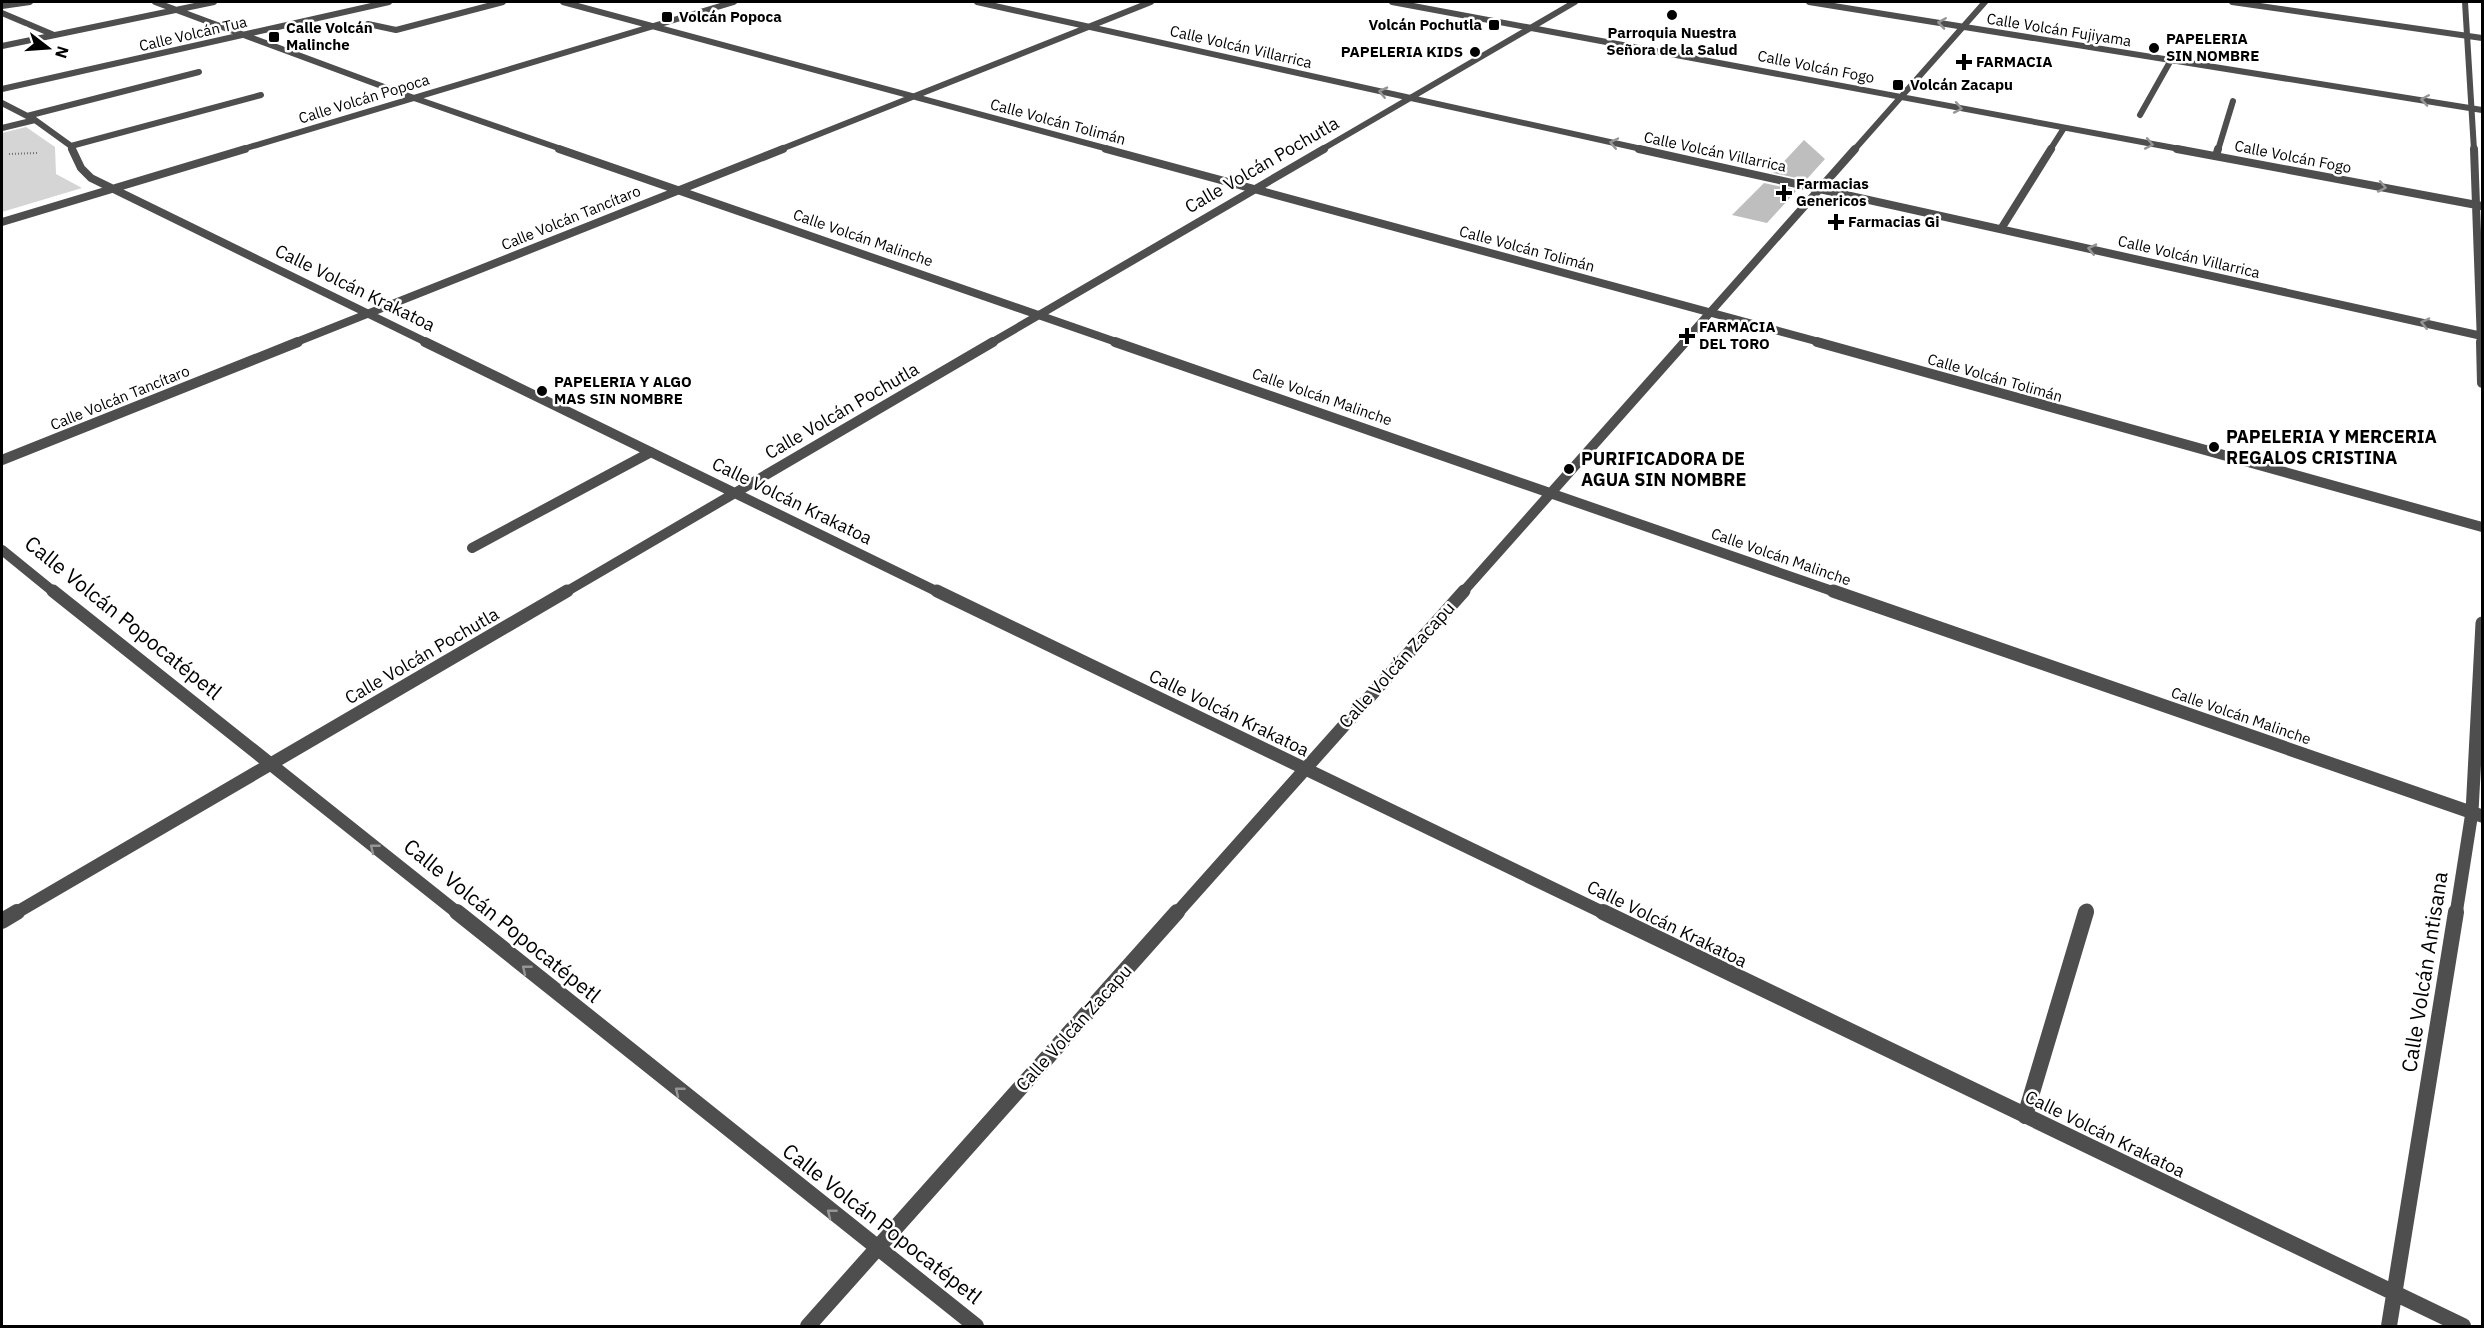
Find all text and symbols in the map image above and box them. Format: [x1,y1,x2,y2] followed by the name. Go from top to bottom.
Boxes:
[679,7,782,26] place label: Volcán Popoca
[1665,8,1679,22] marker: Parroquia Nuestra Señora de la Salud
[1985,9,2133,50] street label: Calle Volcán Fujiyama
[660,10,674,24] marker: Volcán Popoca
[137,12,249,55] street label: Calle Volcán Tua
[1369,15,1482,34] place label: Volcán Pochutla
[18,18,78,78] north arrow
[286,18,373,54] place label: Calle Volcán Malinche
[1487,18,1501,32] marker: Volcán Pochutla
[1937,18,1947,30] one-way arrow
[1168,21,1314,72] street label: Calle Volcán Villarrica
[1606,23,1738,59] place label: Parroquia Nuestra Señora de la Salud
[2166,29,2259,65] place label: PAPELERIA SIN NOMBRE
[267,30,281,44] marker: Calle Volcán Malinche
[2147,41,2161,55] marker: PAPELERIA SIN NOMBRE
[1341,42,1463,61] place label: PAPELERIA KIDS
[51,44,74,61] text: N
[1468,45,1482,59] marker: PAPELERIA KIDS
[1756,46,1876,87] street label: Calle Volcán Fogo
[1976,52,2053,71] place label: FARMACIA
[1957,55,1971,69] marker: FARMACIA
[296,70,432,127] street label: Calle Volcán Popoca
[1910,75,2013,94] place label: Volcán Zacapu
[1891,78,1905,92] marker: Volcán Zacapu
[1378,87,1388,100] one-way arrow
[988,94,1128,149] street label: Calle Volcán Tolimán
[2420,95,2429,107] one-way arrow
[1953,101,1962,113] one-way arrow
[1181,111,1343,218] street label: Calle Volcán Pochutla
[1642,127,1788,176] street label: Calle Volcán Villarrica
[2233,136,2353,177] street label: Calle Volcán Fogo
[2144,137,2154,150] one-way arrow
[1609,138,1619,151] one-way arrow
[1796,174,1869,210] place label: Farmacias Genericos
[2377,180,2387,193] one-way arrow
[498,181,643,254] street label: Calle Volcán Tancítaro
[1777,186,1791,200] marker: Farmacias Genericos
[791,205,936,270] street label: Calle Volcán Malinche
[1848,212,1939,231] place label: Farmacias Gi
[1829,215,1843,229] marker: Farmacias Gi
[1457,221,1597,276] street label: Calle Volcán Tolimán
[2116,231,2262,282] street label: Calle Volcán Villarrica
[271,239,439,337] street label: Calle Volcán Krakatoa
[2087,243,2097,256] one-way arrow
[1699,317,1776,353] place label: FARMACIA DEL TORO
[2421,317,2431,330] one-way arrow
[1680,329,1694,343] marker: FARMACIA DEL TORO
[1926,349,2065,406] street label: Calle Volcán Tolimán
[761,357,923,464] street label: Calle Volcán Pochutla
[47,361,192,434] street label: Calle Volcán Tancítaro
[1250,364,1395,429] street label: Calle Volcán Malinche
[554,372,692,408] place label: PAPELERIA Y ALGO MAS SIN NOMBRE
[535,384,549,398] marker: PAPELERIA Y ALGO MAS SIN NOMBRE
[2226,425,2437,469] place label: PAPELERIA Y MERCERIA REGALOS CRISTINA
[2207,440,2221,454] marker: PAPELERIA Y MERCERIA REGALOS CRISTINA
[1581,447,1746,491] place label: PURIFICADORA DE AGUA SIN NOMBRE
[708,452,876,550] street label: Calle Volcán Krakatoa
[1562,462,1576,476] marker: PURIFICADORA DE AGUA SIN NOMBRE
[1709,524,1854,589] street label: Calle Volcán Malinche
[19,529,228,706] street label: Calle Volcán Popocatépetl
[1334,597,1460,733] street label: Calle Volcán Zacapu
[341,602,503,709] street label: Calle Volcán Pochutla
[1145,664,1313,762] street label: Calle Volcán Krakatoa
[2169,683,2314,748] street label: Calle Volcán Malinche
[398,832,607,1009] street label: Calle Volcán Popocatépetl
[370,844,381,855] one-way arrow
[2394,869,2454,1074] street label: Calle Volcán Antisana
[1583,875,1751,973] street label: Calle Volcán Krakatoa
[1011,960,1137,1096] street label: Calle Volcán Zacapu
[522,966,533,977] one-way arrow
[2021,1085,2189,1183] street label: Calle Volcán Krakatoa
[674,1087,685,1098] one-way arrow
[777,1137,988,1310] street label: Calle Volcán Popocatépetl
[827,1209,838,1220] one-way arrow

